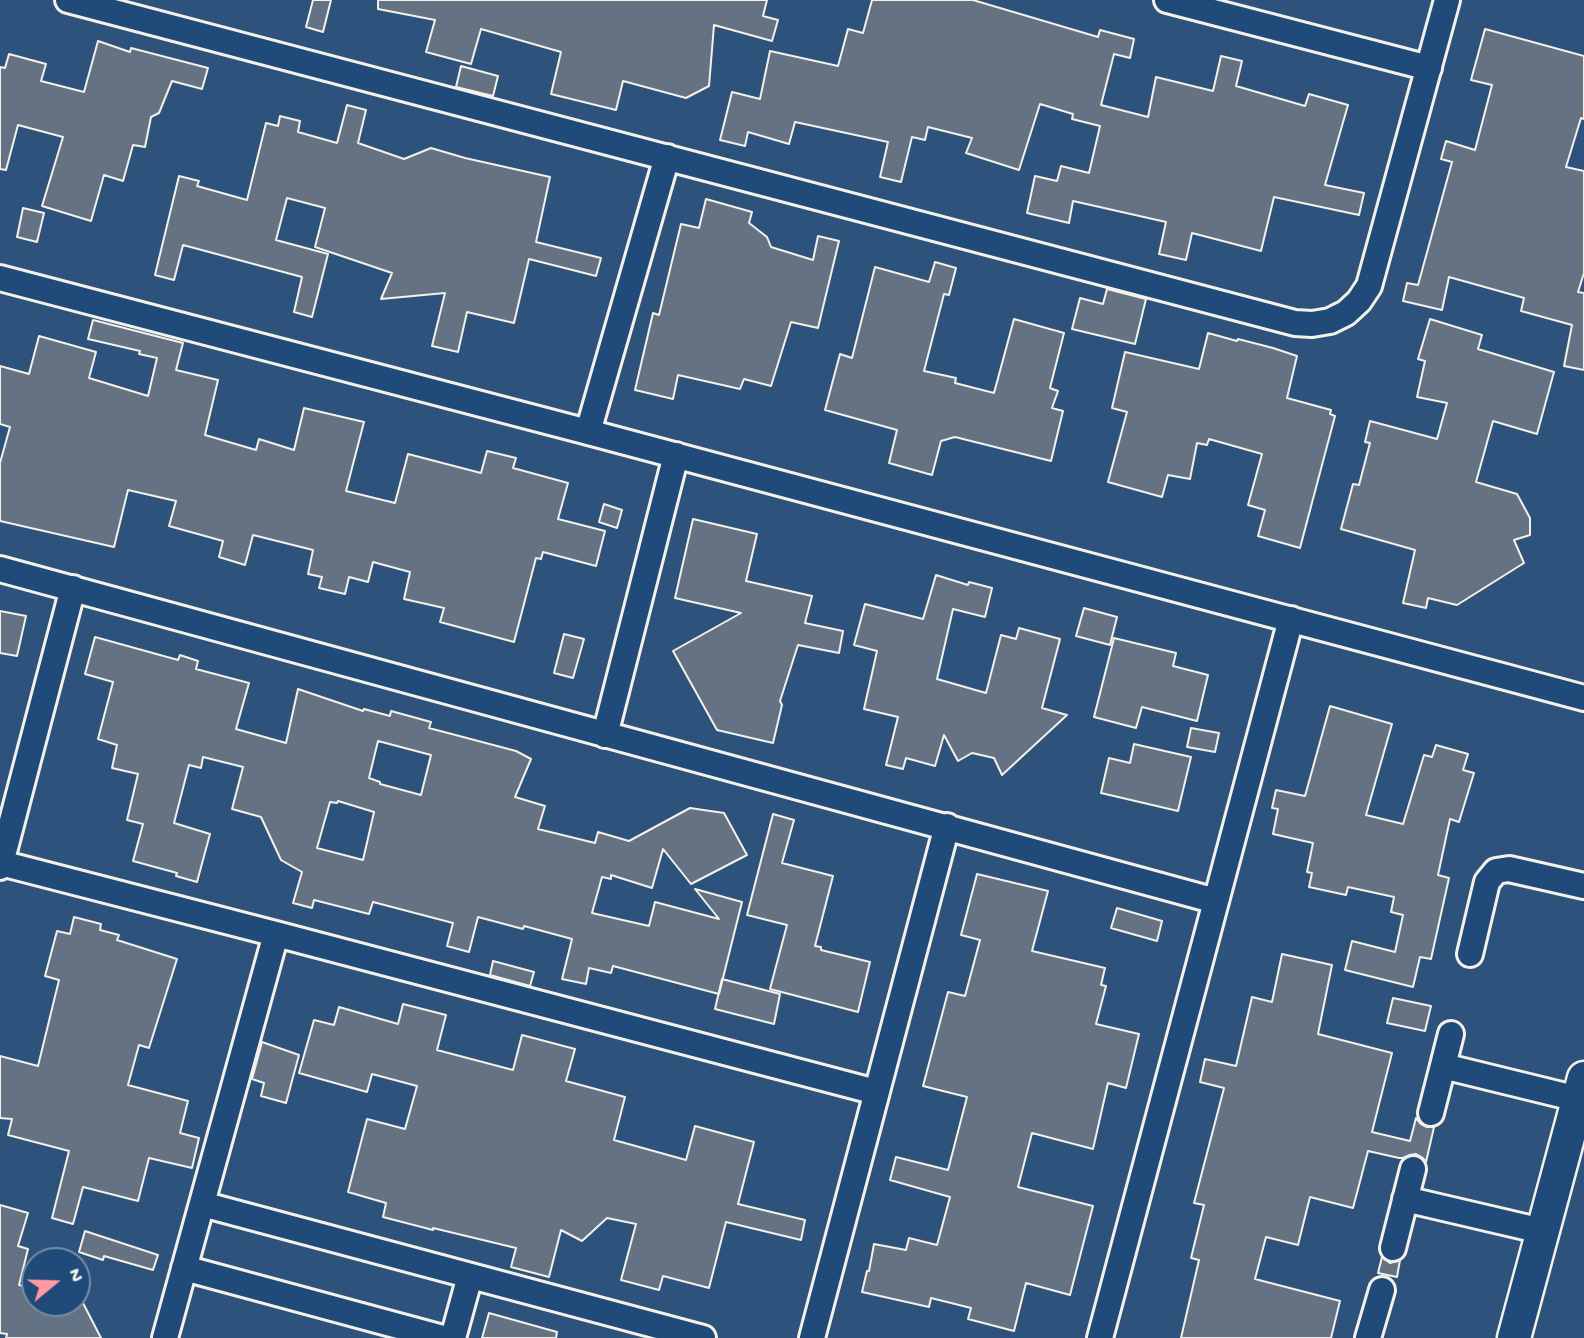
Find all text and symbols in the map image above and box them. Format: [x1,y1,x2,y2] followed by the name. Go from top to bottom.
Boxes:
[21,1247,91,1317] north arrow
[62,1266,87,1285] text: N

